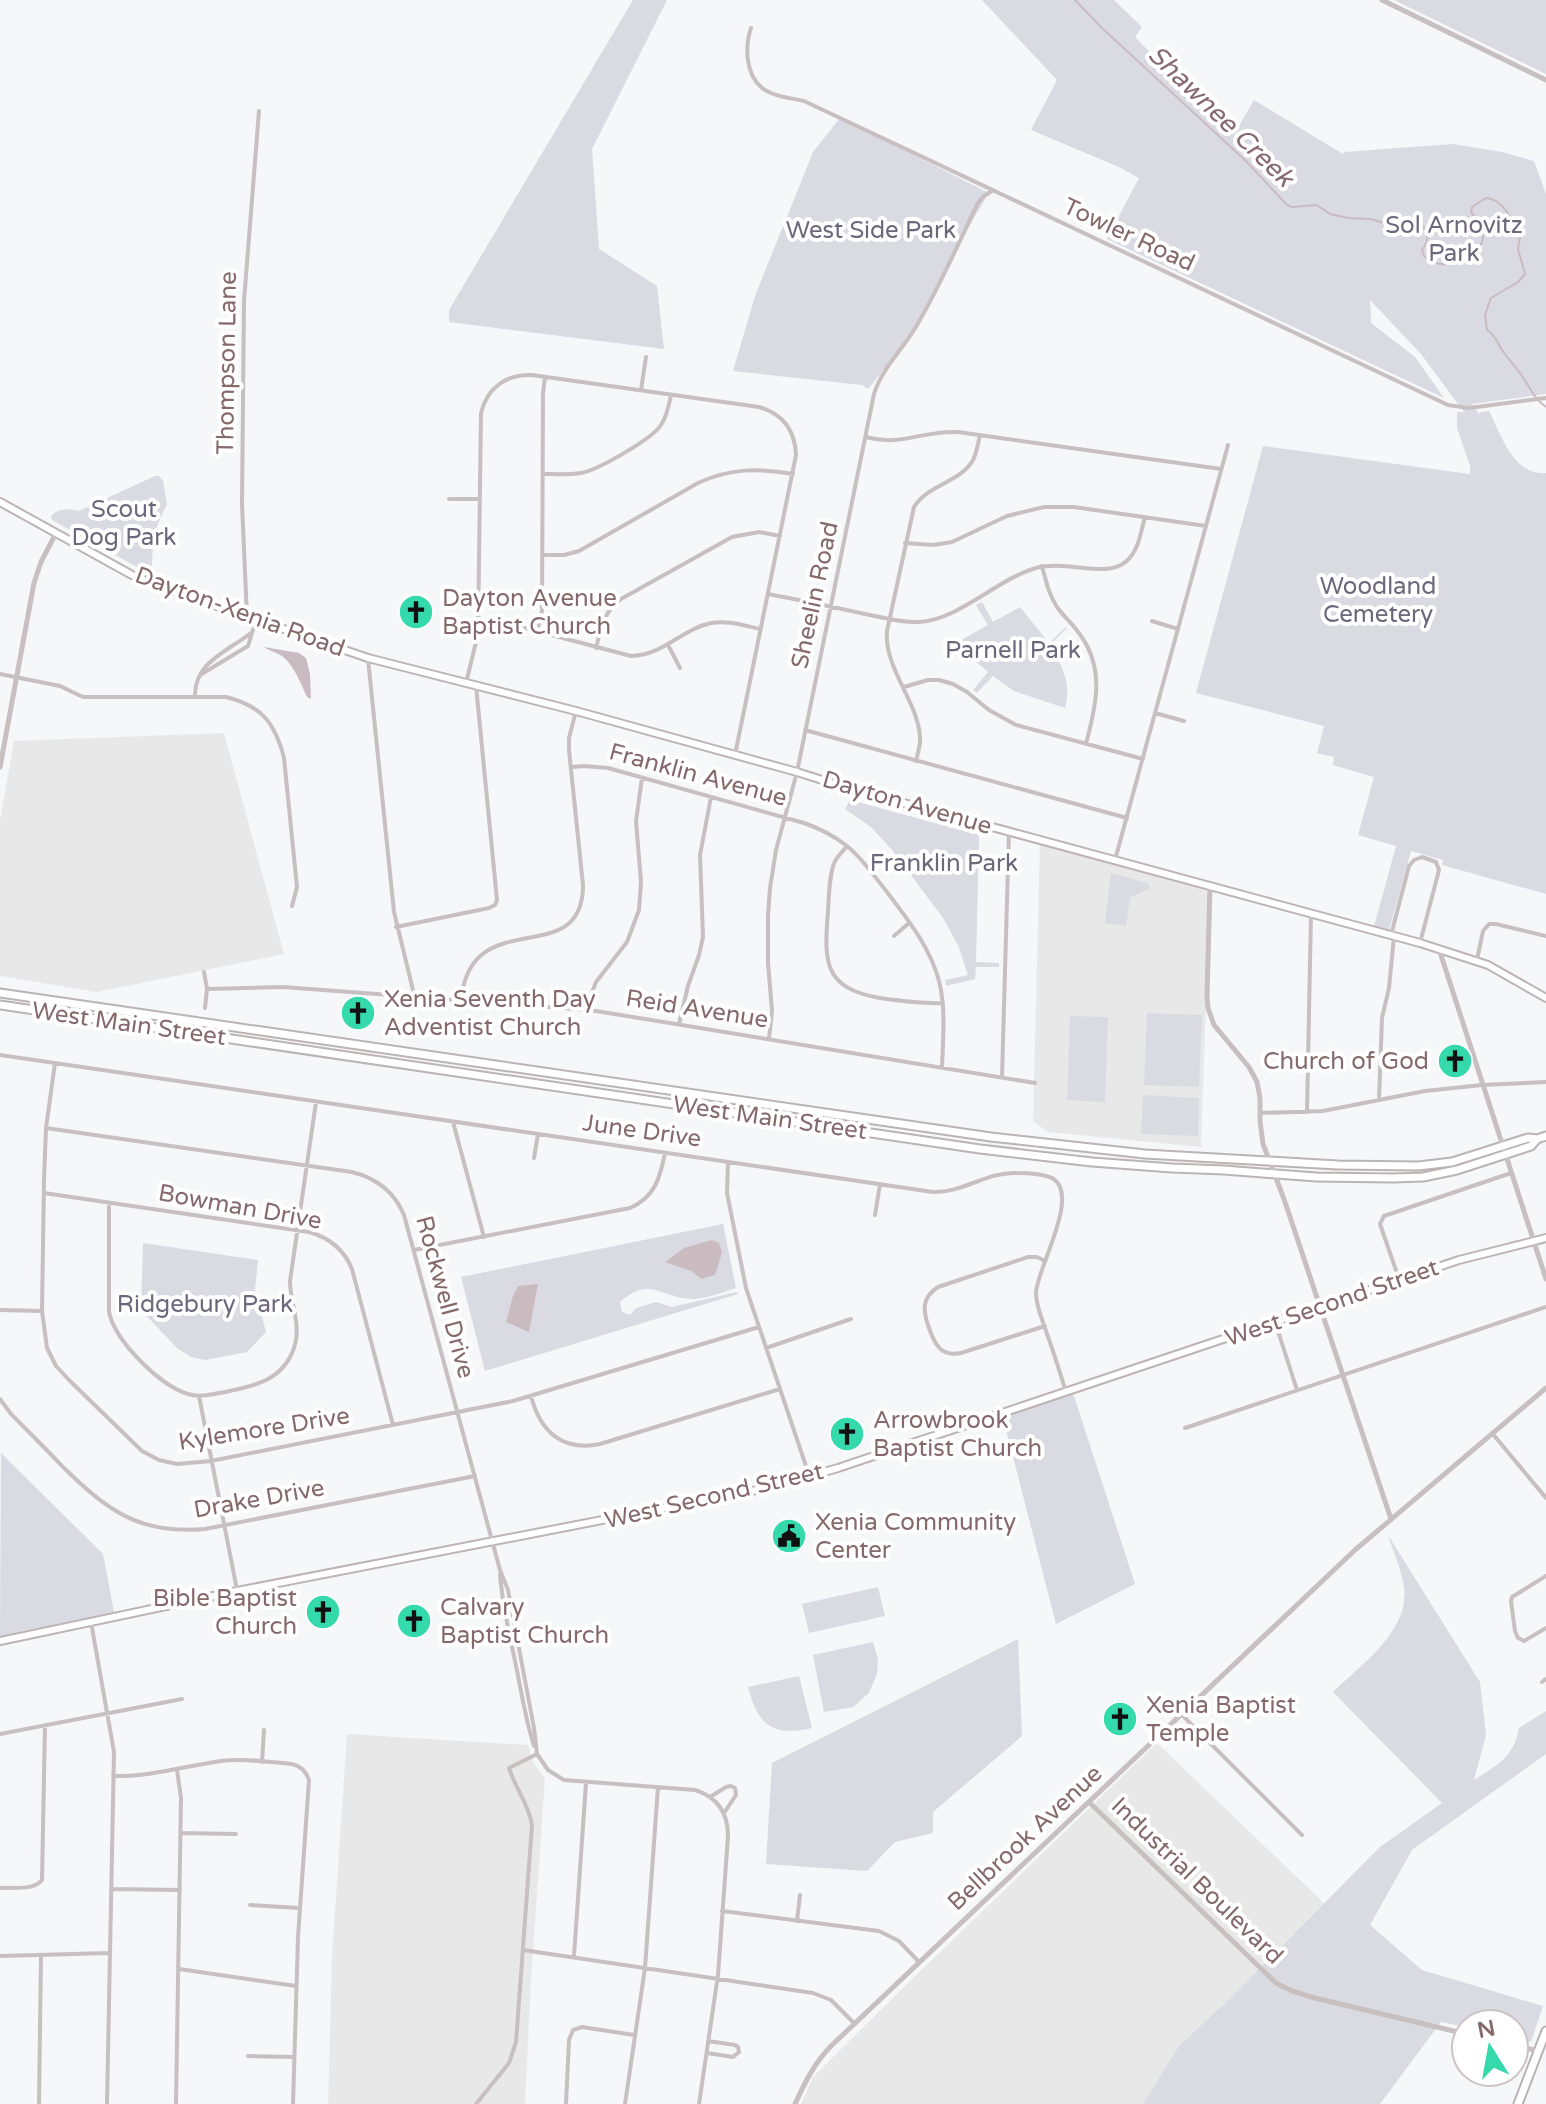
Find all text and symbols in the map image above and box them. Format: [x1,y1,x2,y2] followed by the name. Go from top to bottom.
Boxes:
[1142,39,1301,194] water label: Shawnee Creek
[1059,192,1199,278] street label: Towler Road
[1385,211,1523,268] park label: Sol Arnovitz Park
[786,216,956,245] park label: West Side Park
[211,271,243,455] street label: Thompson Lane
[72,495,176,552] park label: Scout Dog Park
[785,519,845,671] street label: Sheelin Road
[131,561,349,663] street label: Dayton-Xenia Road
[1320,572,1436,629] park label: Woodland Cemetery
[442,584,617,641] place label: Dayton Avenue Baptist Church
[397,593,435,631] church icon: Dayton Avenue Baptist Church
[945,636,1081,665] park label: Parnell Park
[606,737,790,813] street label: Franklin Avenue
[819,765,995,841] street label: Dayton Avenue
[870,849,1018,878] park label: Franklin Park
[624,983,770,1035] street label: Reid Avenue
[384,985,596,1042] place label: Xenia Seventh Day Adventist Church
[339,994,377,1032] church icon: Xenia Seventh Day Adventist Church
[30,996,228,1052] street label: West Main Street
[1436,1042,1474,1080] church icon: Church of God
[1263,1047,1429,1076] place label: Church of God
[671,1090,869,1146] street label: West Main Street
[581,1108,703,1154] street label: June Drive
[156,1178,324,1236] street label: Bowman Drive
[409,1212,481,1382] street label: Rockwell Drive
[1221,1253,1443,1353] street label: West Second Street
[117,1290,293,1319] park label: Ridgebury Park
[176,1401,352,1457] street label: Kylemore Drive
[873,1406,1042,1463] place label: Arrowbrook Baptist Church
[828,1415,866,1453] church icon: Arrowbrook Baptist Church
[602,1457,826,1535] street label: West Second Street
[191,1473,327,1525] street label: Drake Drive
[815,1508,1016,1565] place label: Xenia Community Center
[770,1517,808,1555] public building icon: Xenia Community Center
[153,1584,297,1641] place label: Bible Baptist Church
[304,1593,342,1631] church icon: Bible Baptist Church
[440,1593,609,1650] place label: Calvary Baptist Church
[395,1602,433,1640] church icon: Calvary Baptist Church
[1146,1691,1296,1748] place label: Xenia Baptist Temple
[1101,1700,1139,1738] church icon: Xenia Baptist Temple
[942,1759,1108,1917] street label: Bellbrook Avenue
[1105,1792,1289,1970] street label: Industrial Boulevard
[1450,2008,1530,2088] north arrow
[1475,2015,1498,2044] text: N

